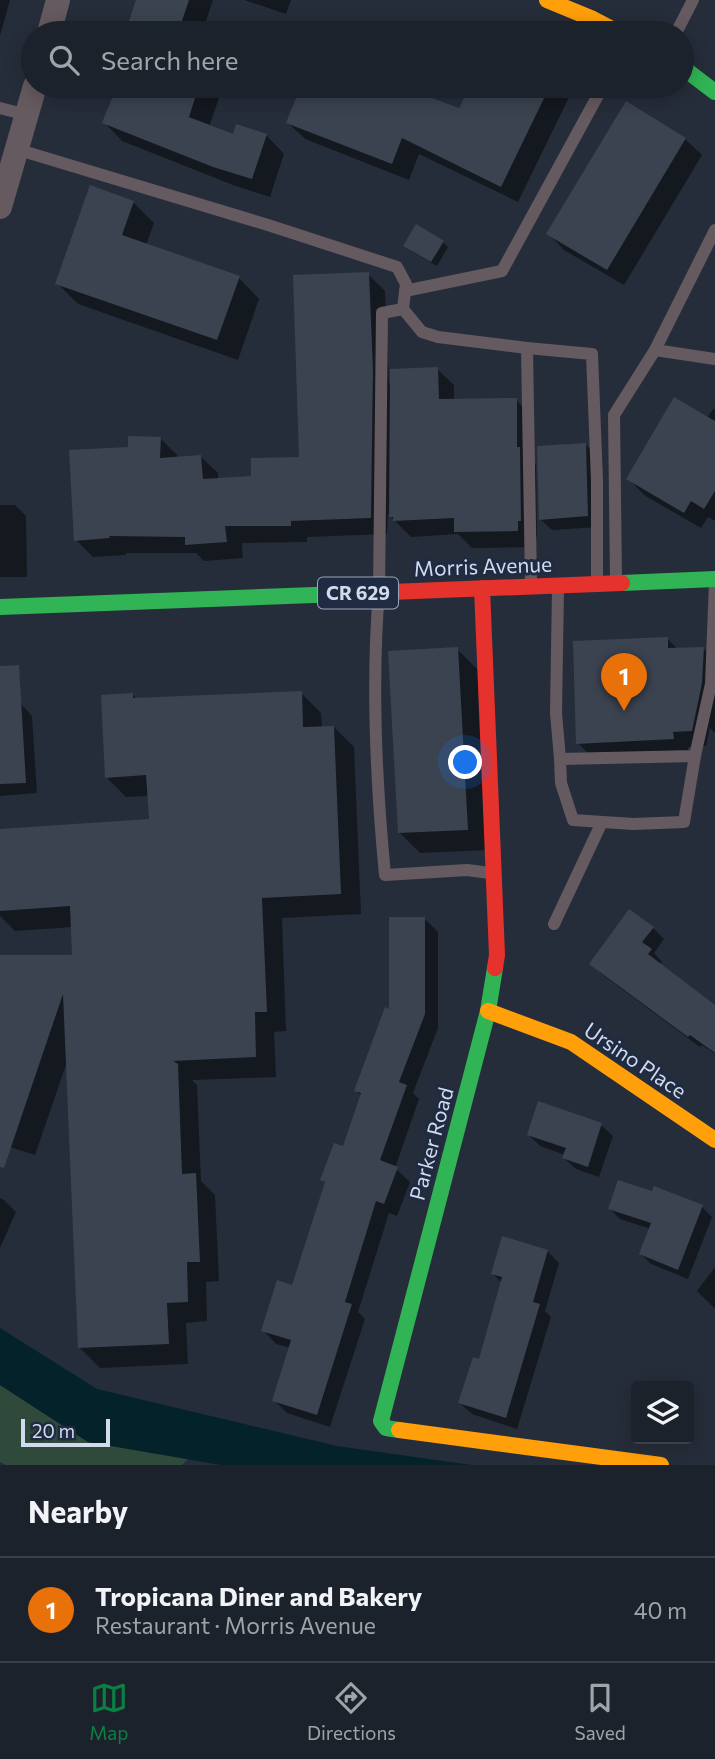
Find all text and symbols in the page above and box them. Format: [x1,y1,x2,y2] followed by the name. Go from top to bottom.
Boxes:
[21,21,694,98] search box
[45,41,83,79] icon: search
[101,44,239,75] text: Search here
[413,551,553,580] street label: Morris Avenue
[318,578,398,608] road number: CR 629
[601,653,647,711] pin: 1
[448,745,482,779] your location
[580,1016,692,1103] street label: Ursino Place
[403,1084,458,1203] street label: Parker Road
[631,1381,694,1444] map controls
[631,1381,694,1444] button: layers
[21,1416,110,1448] scale bar
[32,1419,75,1442] text: 20 m
[28,1492,128,1529] text: Nearby
[95,1580,422,1611] text: Tropicana Diner and Bakery
[46,1596,56,1624] text: 1
[634,1596,687,1624] text: 40 m
[95,1611,376,1639] text: Restaurant · Morris Avenue
[89,1679,128,1744] tab: Map
[307,1679,396,1744] tab: Directions
[574,1679,626,1744] tab: Saved

